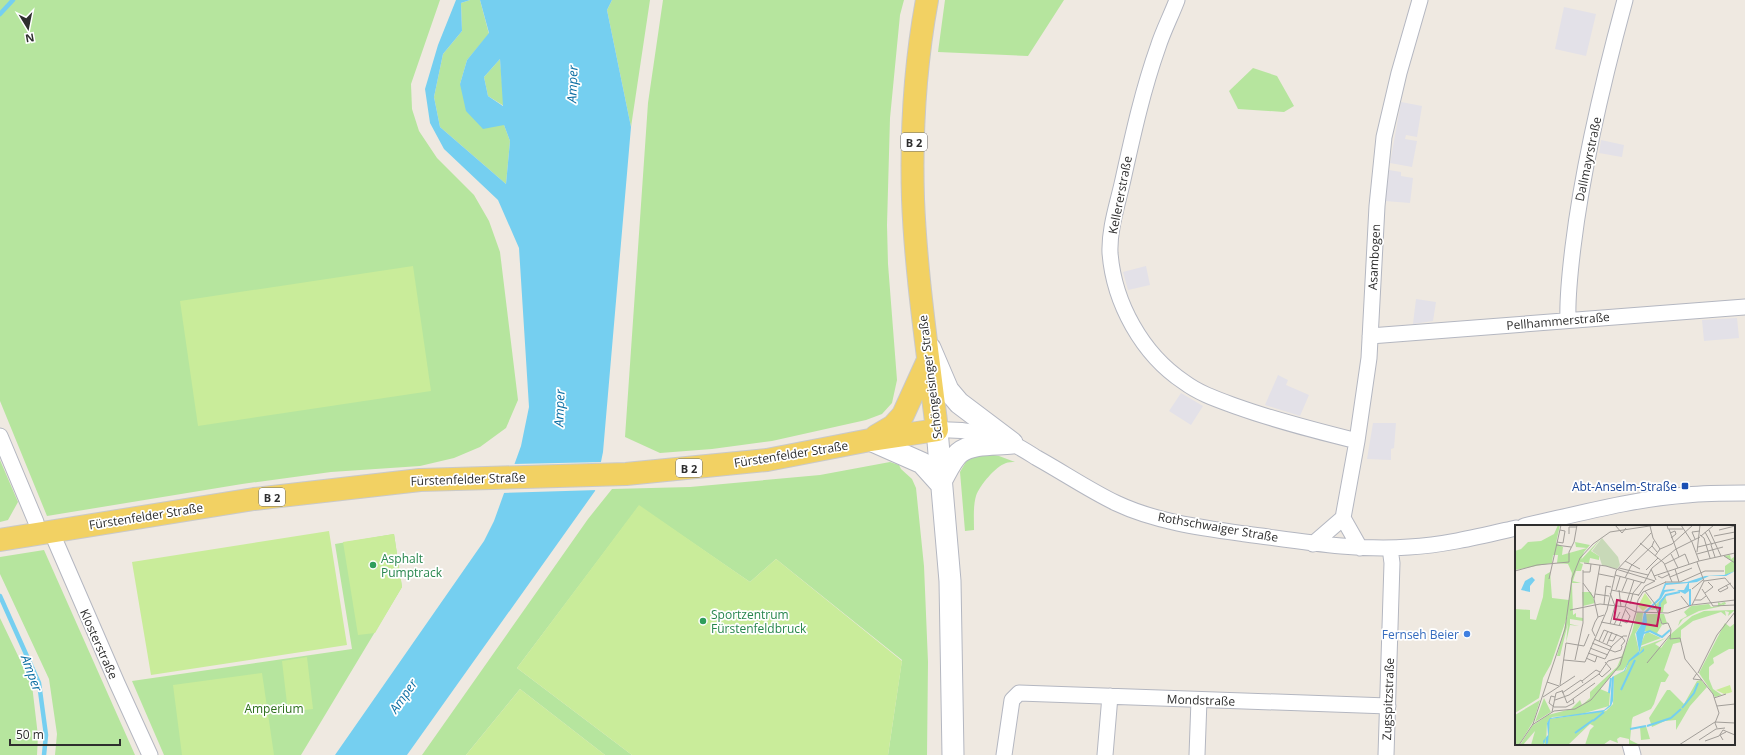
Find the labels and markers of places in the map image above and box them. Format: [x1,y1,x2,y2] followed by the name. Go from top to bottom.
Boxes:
[1572,478,1677,495] place label: Abt-Anselm-Straße
[1680,481,1690,491] marker: Abt-Anselm-Straße
[381,550,443,581] place label: Asphalt Pumptrack
[368,560,378,570] marker: Asphalt Pumptrack
[711,606,807,637] place label: Sportzentrum Fürstenfeldbruck
[698,616,708,626] marker: Sportzentrum Fürstenfeldbruck
[1382,626,1459,643] place label: Fernseh Beier
[1462,629,1472,639] marker: Fernseh Beier

